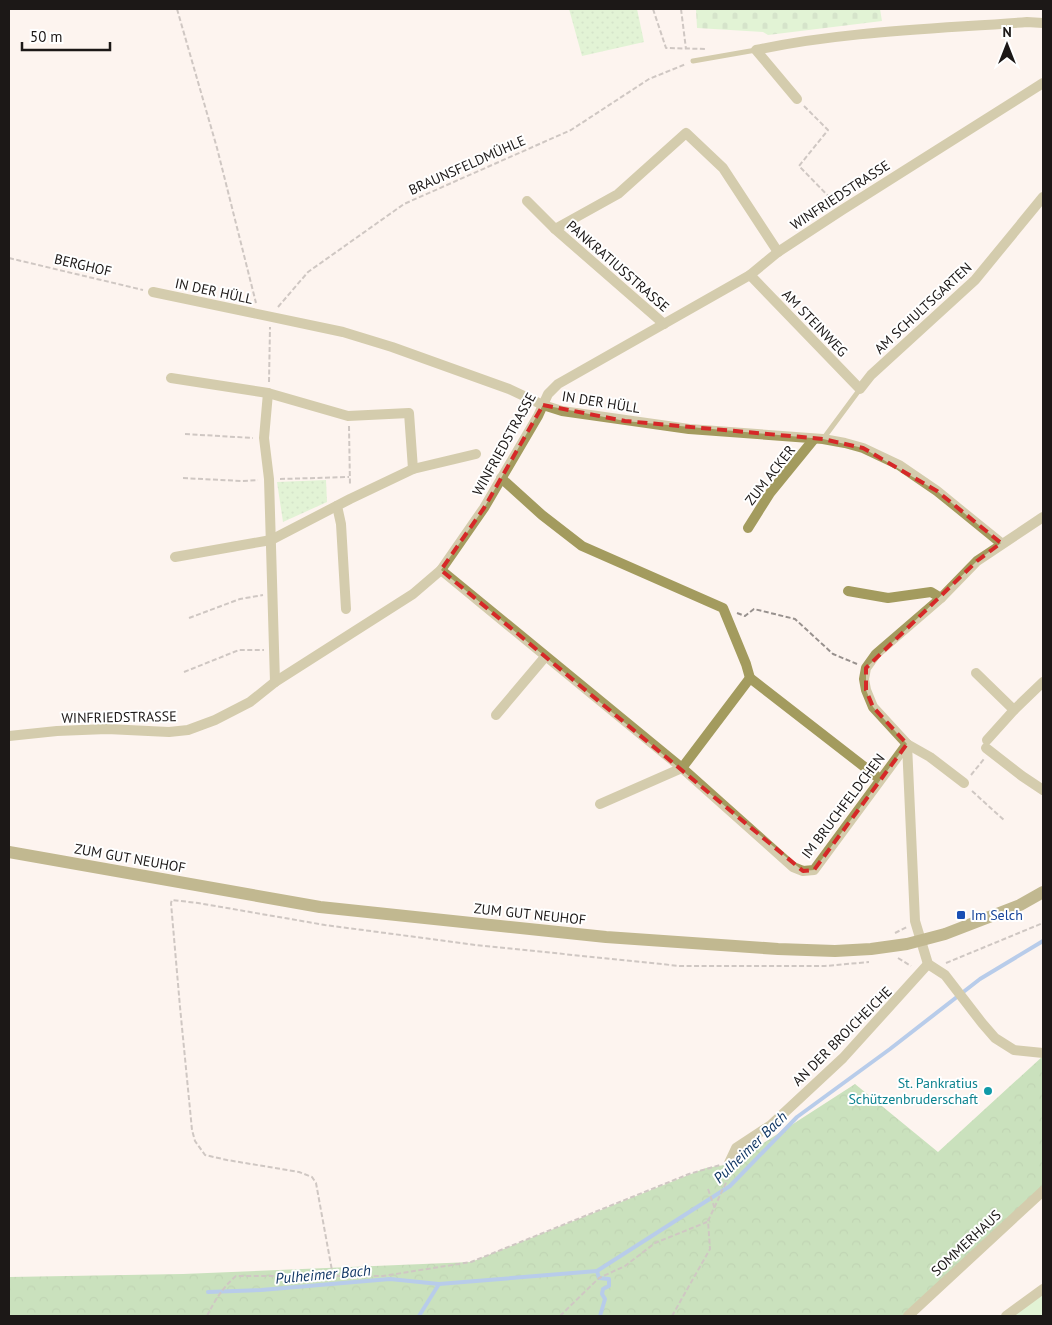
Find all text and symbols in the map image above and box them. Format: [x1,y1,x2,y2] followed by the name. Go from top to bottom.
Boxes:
[22,20,110,52] scale bar
[982,20,1032,70] north arrow
[1002,23,1012,41] text: N
[30,27,63,46] text: 50 m
[406,131,528,199] street label: BRAUNSFELDMÜHLE
[787,156,893,234] street label: WINFRIEDSTRASSE
[563,216,673,316] street label: PANKRATIUSSTRASSE
[53,250,113,280] street label: BERGHOF
[871,258,975,358] street label: AM SCHULTSGARTEN
[173,274,255,308] street label: IN DER HÜLL
[778,286,852,360] street label: AM STEINWEG
[561,387,641,417] street label: IN DER HÜLL
[468,389,540,499] street label: WINFRIEDSTRASSE
[741,441,799,509] street label: ZUM ACKER
[61,707,177,727] street label: WINFRIEDSTRASSE
[797,750,889,862] street label: IM BRUCHFELDCHEN
[73,839,187,877] street label: ZUM GUT NEUHOF
[473,899,587,929] street label: ZUM GUT NEUHOF
[971,906,1023,924] place label: Im Selch
[955,909,967,921] marker: Im Selch
[788,982,896,1090] street label: AN DER BROICHEICHE
[848,1074,978,1108] place label: St. Pankratius Schützenbruderschaft
[982,1085,994,1097] marker: St. Pankratius Schützenbruderschaft
[709,1107,791,1187] water label: Pulheimer Bach
[927,1206,1005,1280] street label: SOMMERHAUS
[275,1260,372,1288] water label: Pulheimer Bach

